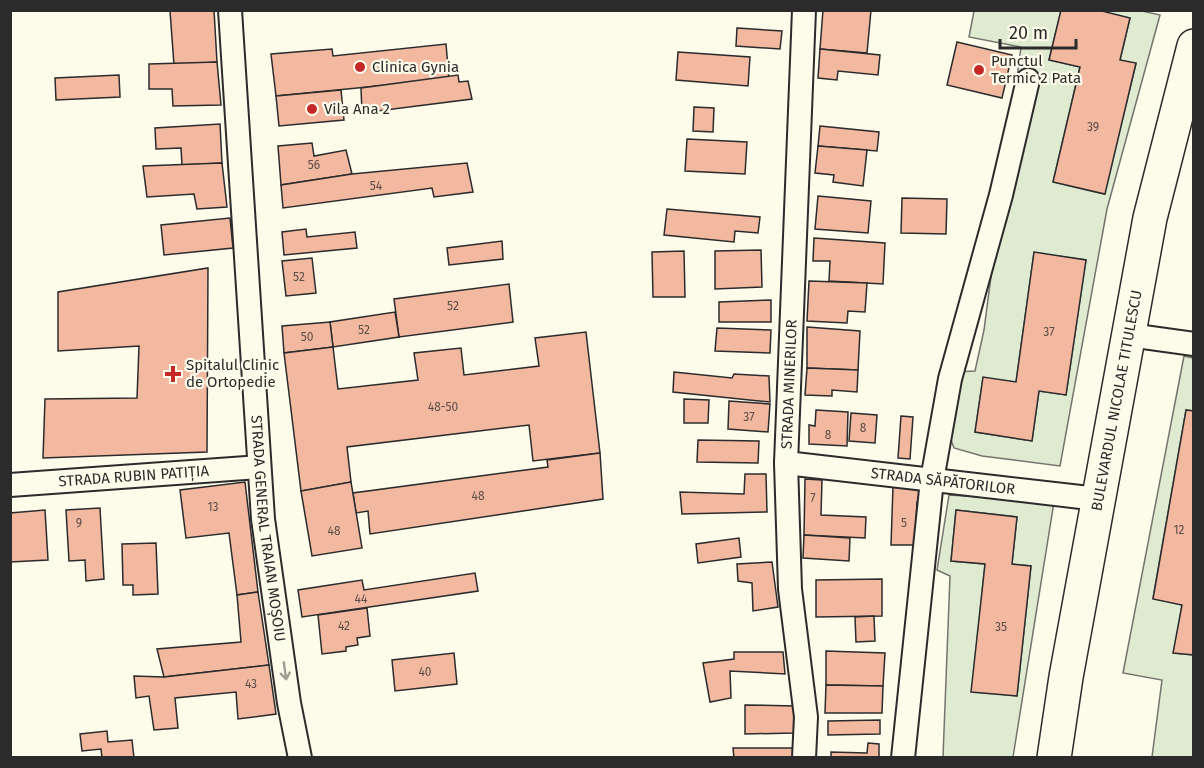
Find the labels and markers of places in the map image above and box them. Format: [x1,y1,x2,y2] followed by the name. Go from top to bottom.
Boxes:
[991,52,1081,87] place label: Punctul Termic 2 Pata
[372,58,459,76] place label: Clinica Gynia
[353,60,367,74] marker: Clinica Gynia
[972,63,986,77] marker: Punctul Termic 2 Pata
[324,100,390,118] place label: Vila Ana 2
[305,102,319,116] marker: Vila Ana 2
[186,356,279,391] place label: Spitalul Clinic de Ortopedie
[164,365,182,383] marker: Spitalul Clinic de Ortopedie

